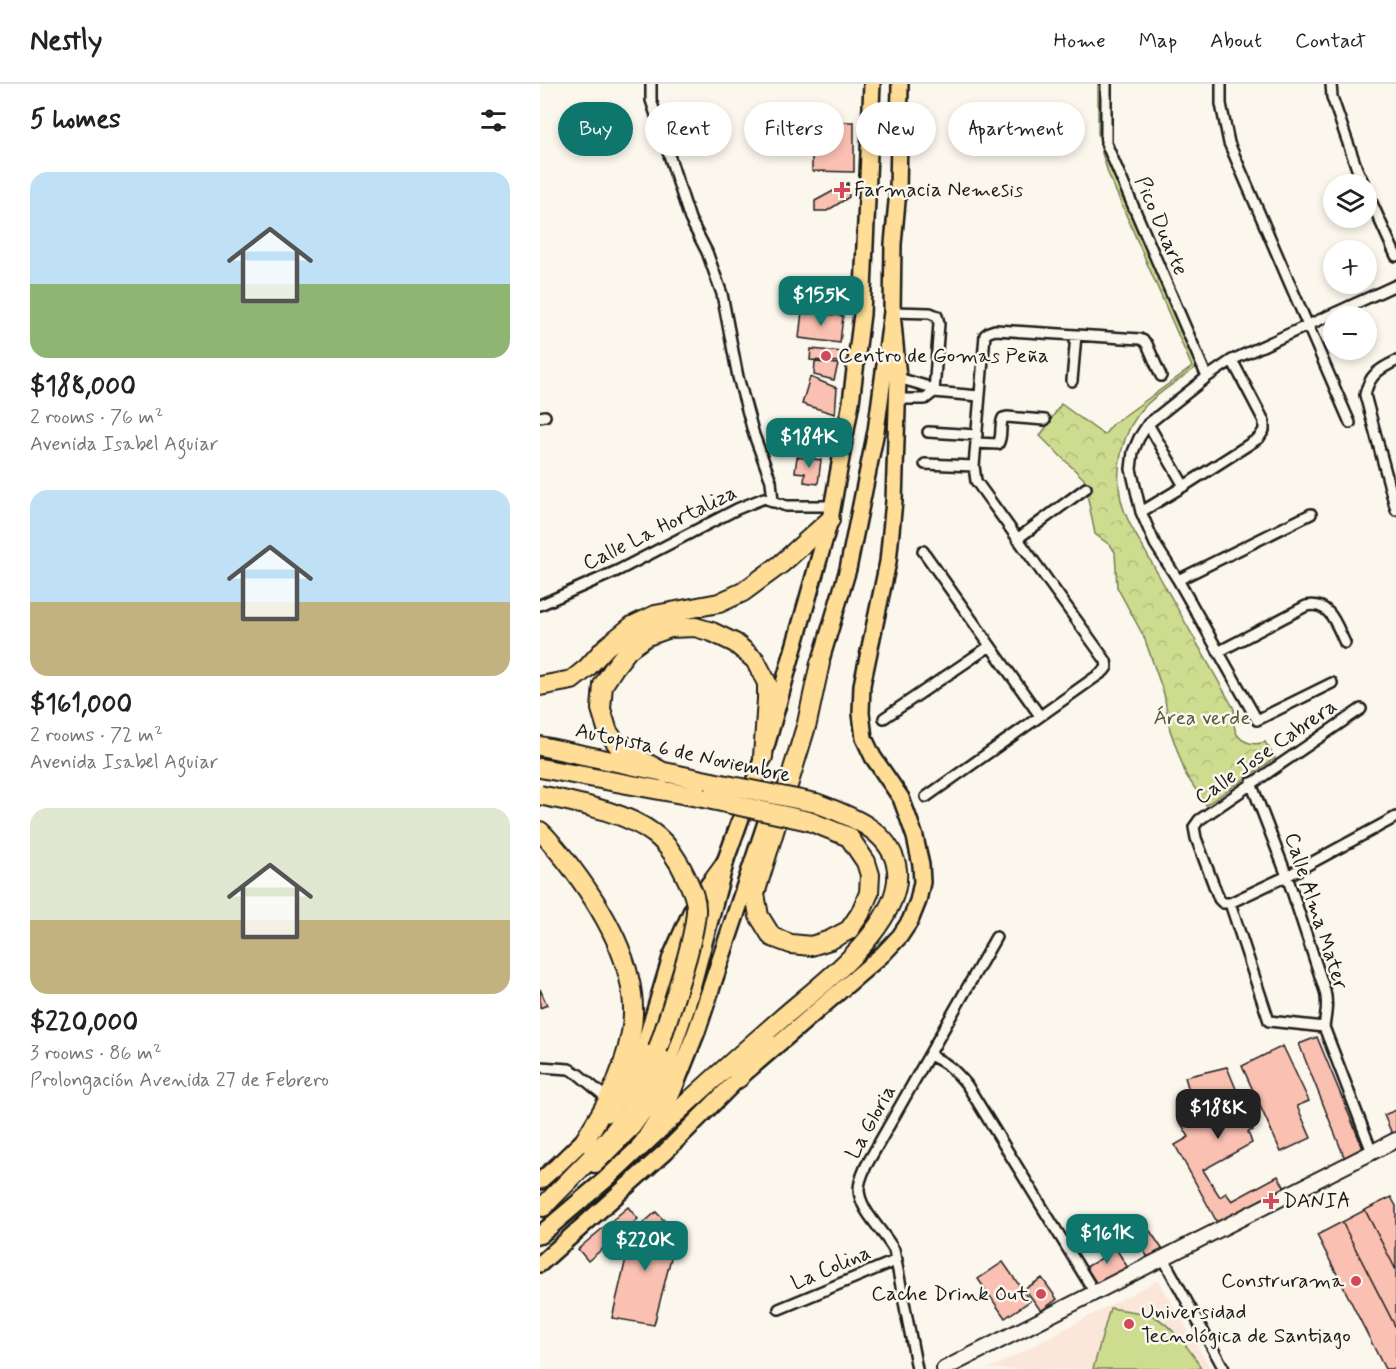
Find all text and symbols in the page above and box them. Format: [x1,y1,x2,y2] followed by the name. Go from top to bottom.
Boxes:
[30,23,102,60] text: Nestly
[1054,27,1106,55] text: Home
[1139,27,1177,55] text: Map
[1210,27,1262,55] text: About
[1295,27,1366,55] text: Contact
[558,102,633,156] chip: Buy
[645,102,732,156] chip: Rent
[744,102,844,156] chip: Filters
[856,102,936,156] chip: New
[948,102,1085,156] chip: Apartment
[30,103,121,137] text: 5 homes
[477,104,510,137] icon: filters
[1128,172,1194,280] street label: Pico Duarte
[1323,174,1377,360] map controls
[1323,174,1377,228] button: layers
[854,176,1023,204] place label: Farmacia Nemesis
[835,183,849,197] marker: Farmacia Nemesis
[216,211,324,319] icon: home
[1323,240,1377,294] button: +
[779,276,863,327] pin: $155K
[793,282,849,309] text: $155K
[1323,306,1377,360] button: −
[838,342,1049,370] place label: Centro de Gomas Peña
[819,349,833,363] marker: Centro de Gomas Peña
[30,370,136,404] text: $188,000
[30,404,163,431] text: 2 rooms · 76 m²
[767,418,851,469] pin: $184K
[780,424,838,451] text: $184K
[30,431,218,458] text: Avenida Isabel Aguiar
[578,479,742,577] street label: Calle La Hortaliza
[216,529,324,637] icon: home
[30,688,132,722] text: $161,000
[1189,693,1343,811] street label: Calle Jose Cabrera
[1154,704,1250,732] park label: Área verde
[573,716,793,790] street label: Autopista 6 de Noviembre
[30,722,163,749] text: 2 rooms · 72 m²
[30,749,218,776] text: Avenida Isabel Aguiar
[1277,829,1355,993] street label: Calle Alma Mater
[216,847,324,955] icon: home
[30,1006,138,1040] text: $220,000
[30,1040,162,1067] text: 3 rooms · 86 m²
[30,1067,329,1094] text: Prolongación Avenida 27 de Febrero
[839,1080,903,1164] street label: La Gloria
[1176,1089,1260,1140] pin: $188K
[1190,1095,1246,1122] text: $188K
[1283,1187,1351,1215] place label: DANIA
[1264,1194,1278,1208] marker: DANIA
[1065,1214,1149,1265] pin: $161K
[1080,1220,1134,1247] text: $161K
[603,1221,687,1272] pin: $220K
[616,1227,674,1254] text: $220K
[787,1239,875,1297] street label: La Colina
[1221,1267,1344,1295] place label: Construrama
[1349,1274,1363,1288] marker: Construrama
[871,1280,1030,1308] place label: Cache Drink Out
[1034,1287,1048,1301] marker: Cache Drink Out
[1141,1298,1351,1350] place label: Universidad Tecnológica de Santiago
[1122,1317,1136,1331] marker: Universidad Tecnológica de Santiago

